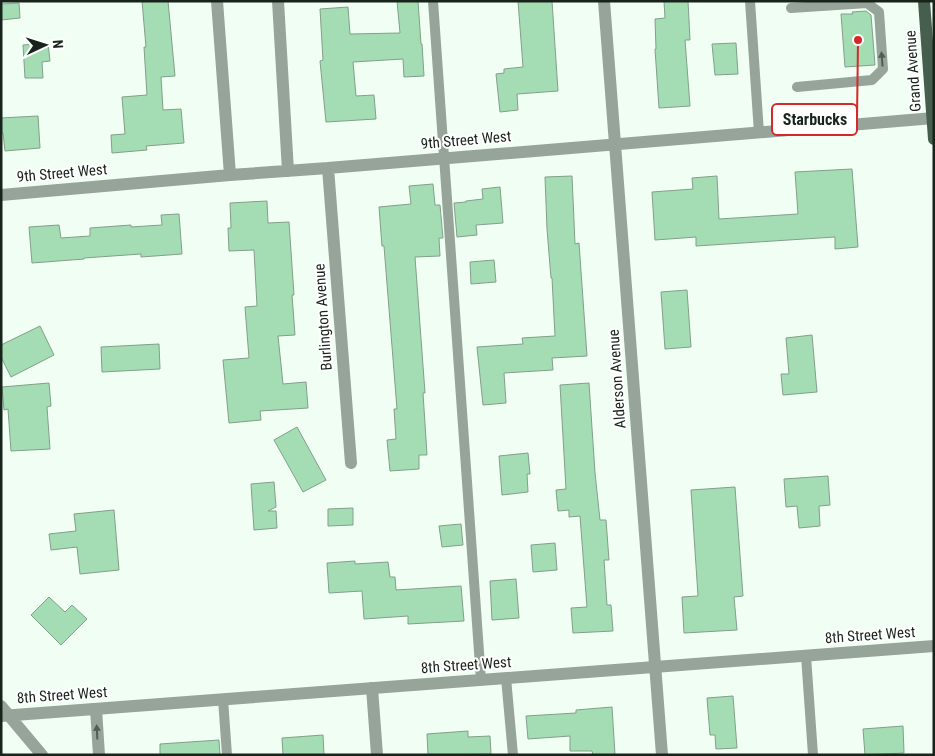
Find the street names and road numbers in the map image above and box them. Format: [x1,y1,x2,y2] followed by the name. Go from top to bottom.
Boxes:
[901,30,925,112] street label: Grand Avenue
[420,127,512,153] street label: 9th Street West
[16,160,108,186] street label: 9th Street West
[310,263,336,371] street label: Burlington Avenue
[605,329,629,429] street label: Alderson Avenue
[824,623,916,647] street label: 8th Street West
[420,653,512,677] street label: 8th Street West
[16,683,108,707] street label: 8th Street West

